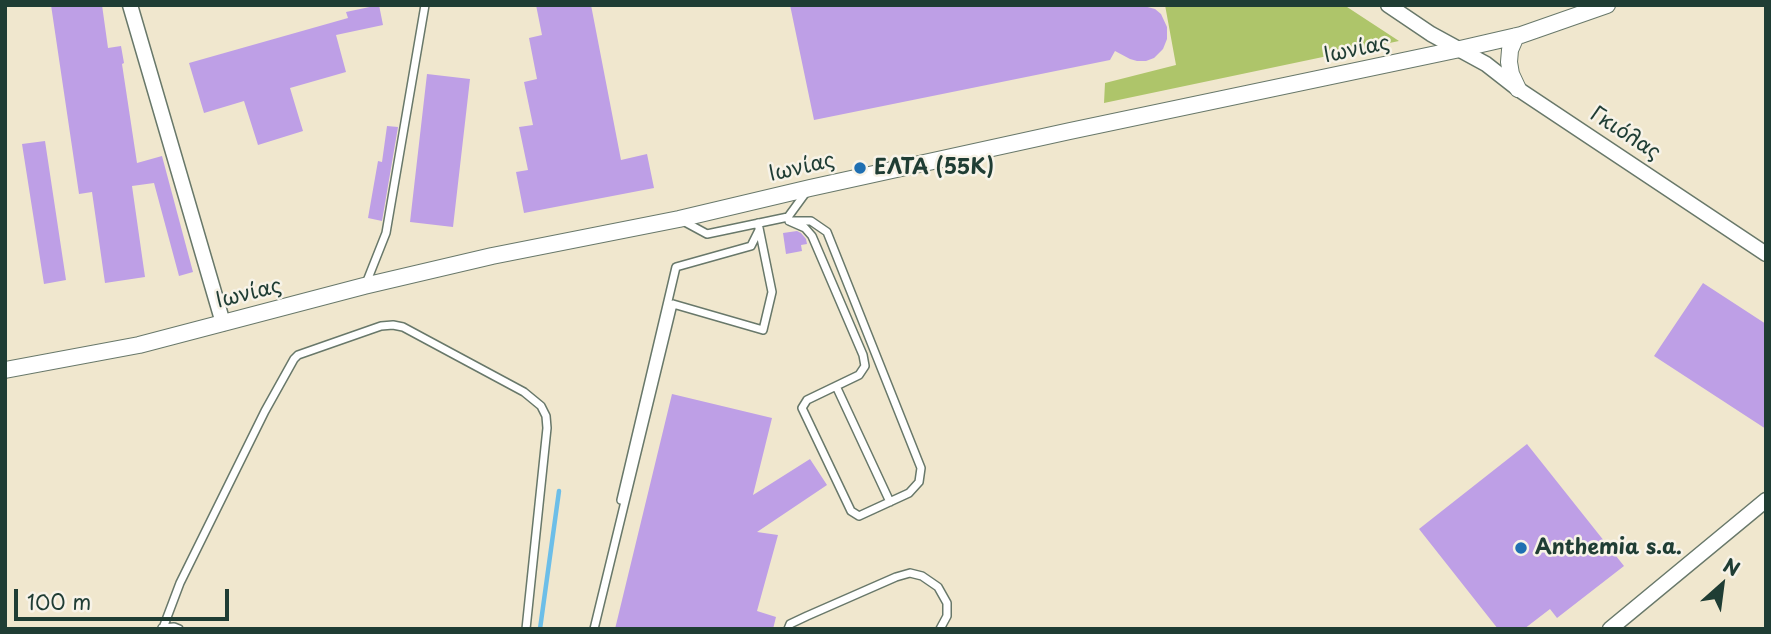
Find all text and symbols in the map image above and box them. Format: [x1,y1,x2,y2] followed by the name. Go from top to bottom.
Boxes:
[1322,31,1392,69] street label: Ιωνίας
[1585,102,1665,166] street label: Γκιόλας
[767,148,837,188] street label: Ιωνίας
[874,155,994,181] place label: ΕΛΤΑ (55Κ)
[852,160,868,176] marker: ΕΛΤΑ (55Κ)
[214,274,284,314] street label: Ιωνίας
[1535,535,1682,561] place label: Anthemia s.a.
[1513,540,1529,556] marker: Anthemia s.a.
[1687,550,1757,620] north arrow
[1719,551,1745,582] text: N
[18,574,233,618] scale bar
[27,585,91,617] text: 100 m

